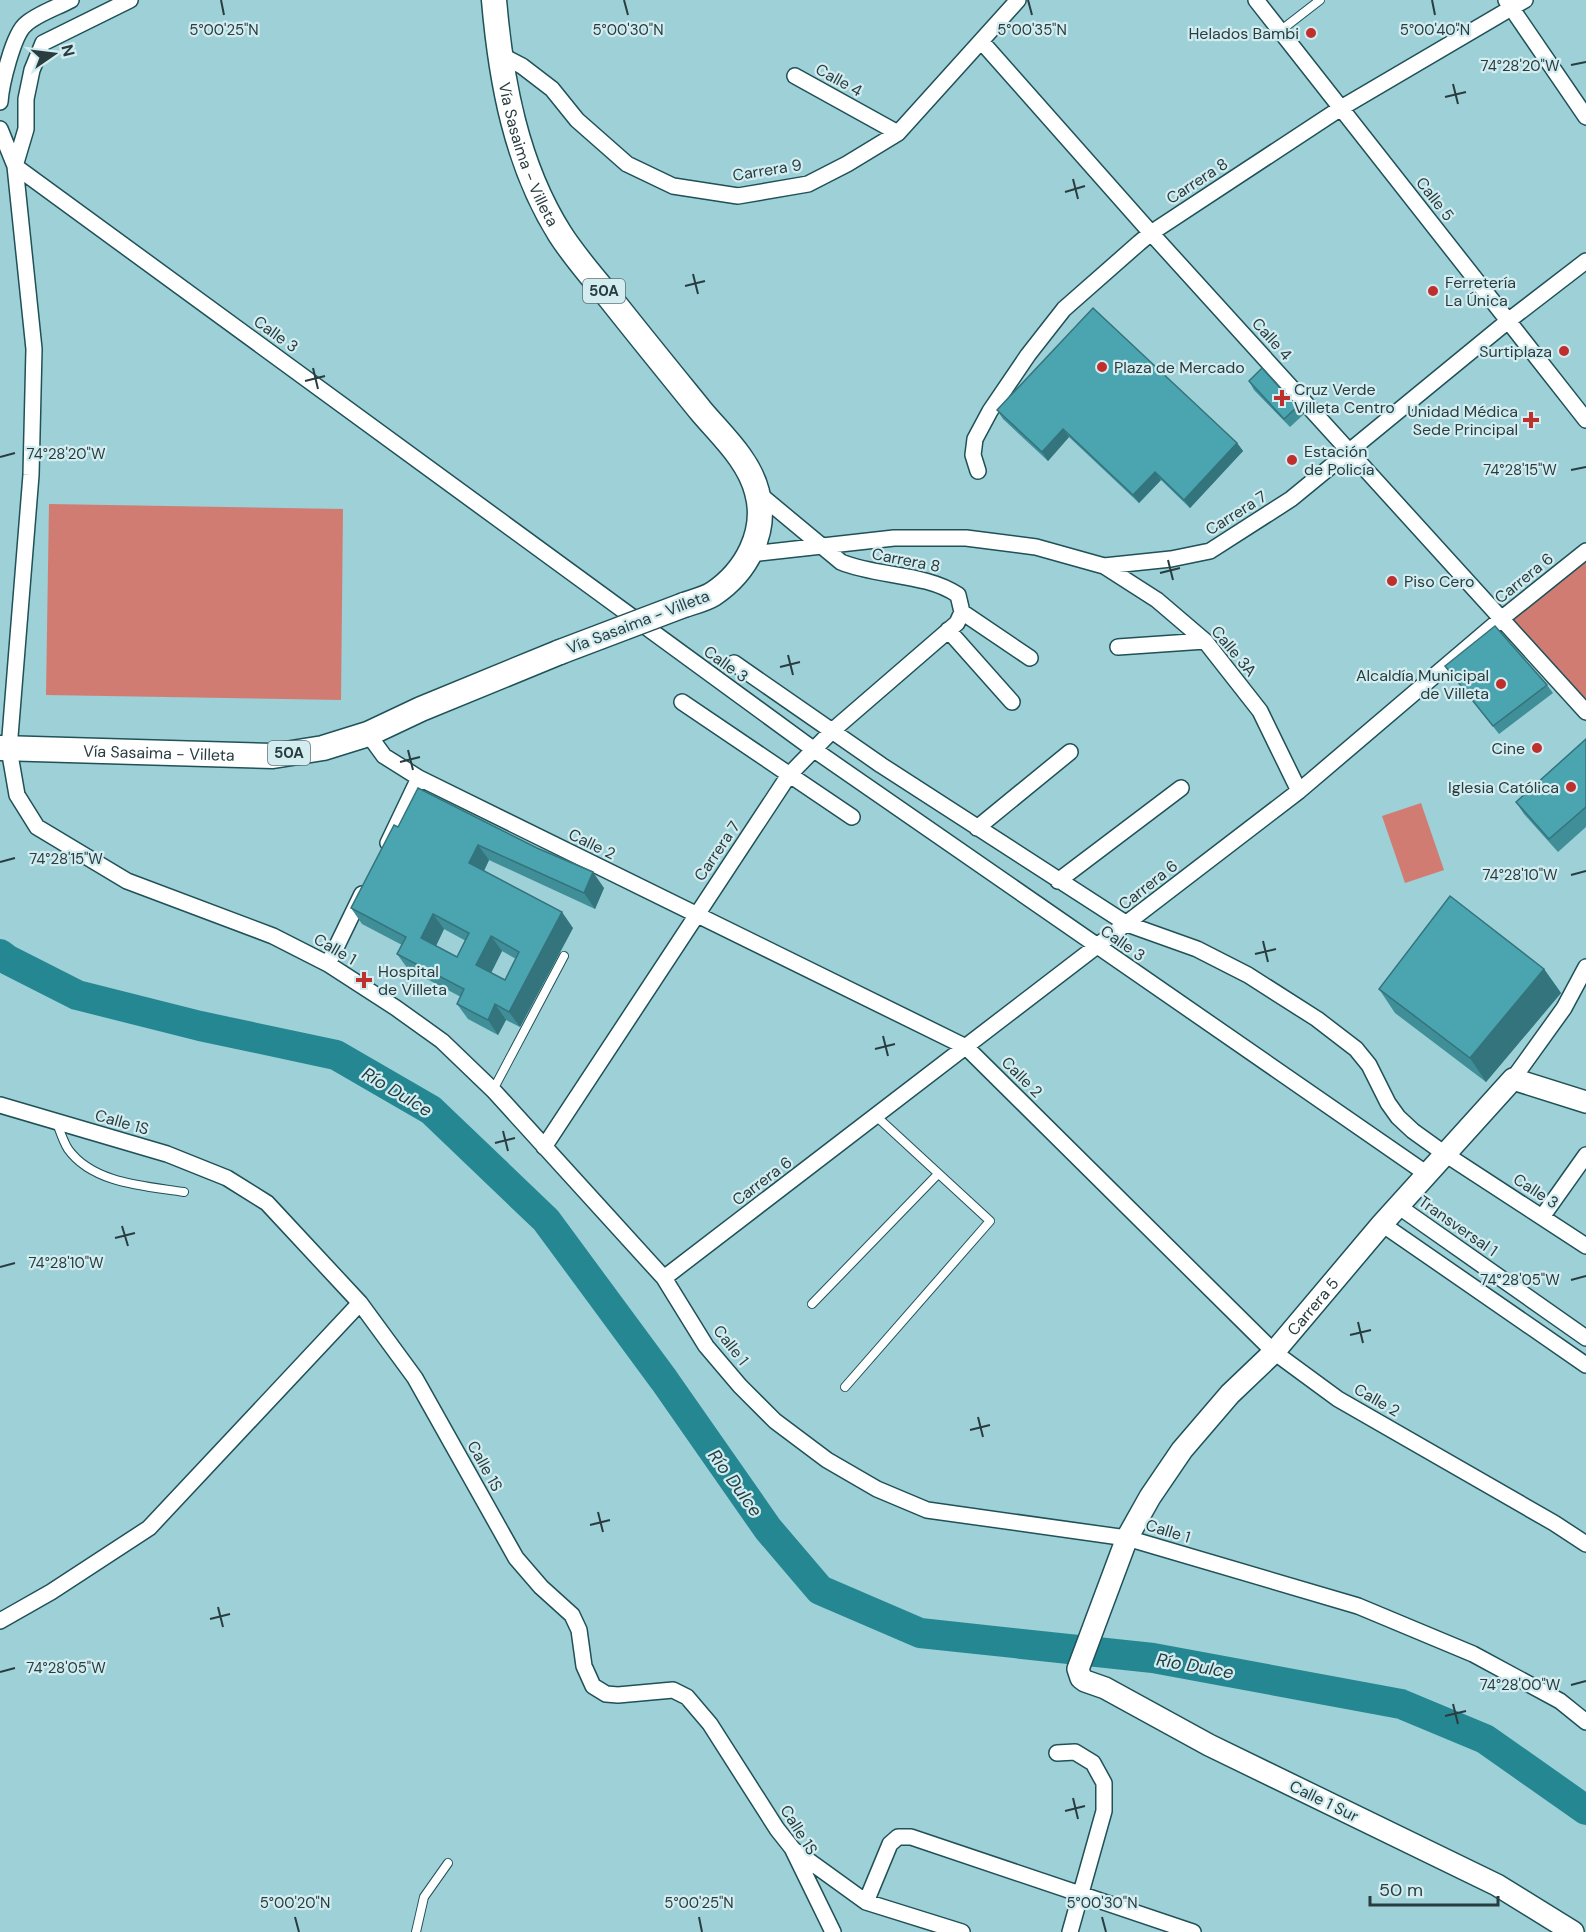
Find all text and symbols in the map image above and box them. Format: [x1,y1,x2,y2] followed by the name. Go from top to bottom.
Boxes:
[189,20,259,40] text: 5°00'25"N
[592,20,664,40] text: 5°00'30"N
[997,20,1067,40] text: 5°00'35"N
[1400,20,1470,40] text: 5°00'40"N
[1188,23,1299,44] place label: Helados Bambi
[24,24,84,84] north arrow
[1304,26,1318,40] marker: Helados Bambi
[56,42,80,59] text: N
[1481,56,1560,76] text: 74°28'20"W
[812,59,866,102] street label: Calle 4
[494,80,564,230] street label: Vía Sasaima - Villeta
[1162,153,1232,209] street label: Carrera 8
[731,154,803,186] street label: Carrera 9
[1411,173,1459,225] street label: Calle 5
[1445,272,1516,311] place label: Ferretería La Única
[583,279,625,303] road number: 50A
[1426,284,1440,298] marker: Ferretería La Única
[250,311,302,357] street label: Calle 3
[1247,313,1297,365] street label: Calle 4
[1479,341,1552,362] place label: Surtiplaza
[1557,344,1571,358] marker: Surtiplaza
[1114,357,1245,378] place label: Plaza de Mercado
[1095,360,1109,374] marker: Plaza de Mercado
[1294,379,1395,418] place label: Cruz Verde Villeta Centro
[1275,391,1289,405] marker: Cruz Verde Villeta Centro
[1407,401,1518,440] place label: Unidad Médica Sede Principal
[1522,411,1540,429] marker: Unidad Médica Sede Principal
[1304,441,1375,480] place label: Estación de Policía
[27,444,106,464] text: 74°28'20"W
[1285,453,1299,467] marker: Estación de Policía
[1483,460,1557,480] text: 74°28'15"W
[1202,486,1270,540] street label: Carrera 7
[870,543,942,577] street label: Carrera 8
[1490,548,1558,608] street label: Carrera 6
[1404,571,1475,592] place label: Piso Cero
[1385,574,1399,588] marker: Piso Cero
[564,585,712,659] street label: Vía Sasaima - Villeta
[1207,621,1262,681] street label: Calle 3A
[700,641,752,687] street label: Calle 3
[1356,665,1489,704] place label: Alcaldía Municipal de Villeta
[1494,677,1508,691] marker: Alcaldía Municipal de Villeta
[1491,738,1525,759] place label: Cine
[83,740,235,765] street label: Vía Sasaima - Villeta
[268,741,310,765] road number: 50A
[1530,741,1544,755] marker: Cine
[1448,777,1559,798] place label: Iglesia Católica
[1564,780,1578,794] marker: Iglesia Católica
[689,817,745,885] street label: Carrera 7
[565,824,619,864] street label: Calle 2
[29,849,103,869] text: 74°28'15"W
[1114,855,1182,915] street label: Carrera 6
[1482,865,1558,885] text: 74°28'10"W
[1096,920,1150,966] street label: Calle 3
[310,928,360,970] street label: Calle 1
[378,961,447,1000] place label: Hospital de Villeta
[355,971,373,989] marker: Hospital de Villeta
[997,1052,1047,1102] street label: Calle 2
[357,1062,437,1122] water label: Río Dulce
[93,1104,151,1140] street label: Calle 1S
[728,1152,796,1210] street label: Carrera 6
[1509,1169,1563,1213] street label: Calle 3
[1414,1191,1502,1261] street label: Transversal 1
[28,1253,104,1273] text: 74°28'10"W
[1480,1270,1560,1290] text: 74°28'05"W
[1282,1273,1343,1340] street label: Carrera 5
[709,1321,753,1369] street label: Calle 1
[1350,1378,1404,1422] street label: Calle 2
[462,1437,508,1495] street label: Calle 1S
[702,1444,768,1522] water label: Río Dulce
[1143,1514,1193,1548] street label: Calle 1
[1155,1647,1235,1685] water label: Río Dulce
[26,1658,106,1678] text: 74°28'05"W
[1480,1675,1561,1695] text: 74°28'00"W
[1286,1775,1362,1827] street label: Calle 1 Sur
[776,1801,822,1859] street label: Calle 1S
[1370,1869,1498,1907] scale bar
[1379,1878,1423,1902] text: 50 m
[260,1893,330,1913] text: 5°00'20"N
[664,1893,734,1913] text: 5°00'25"N
[1066,1893,1138,1913] text: 5°00'30"N

